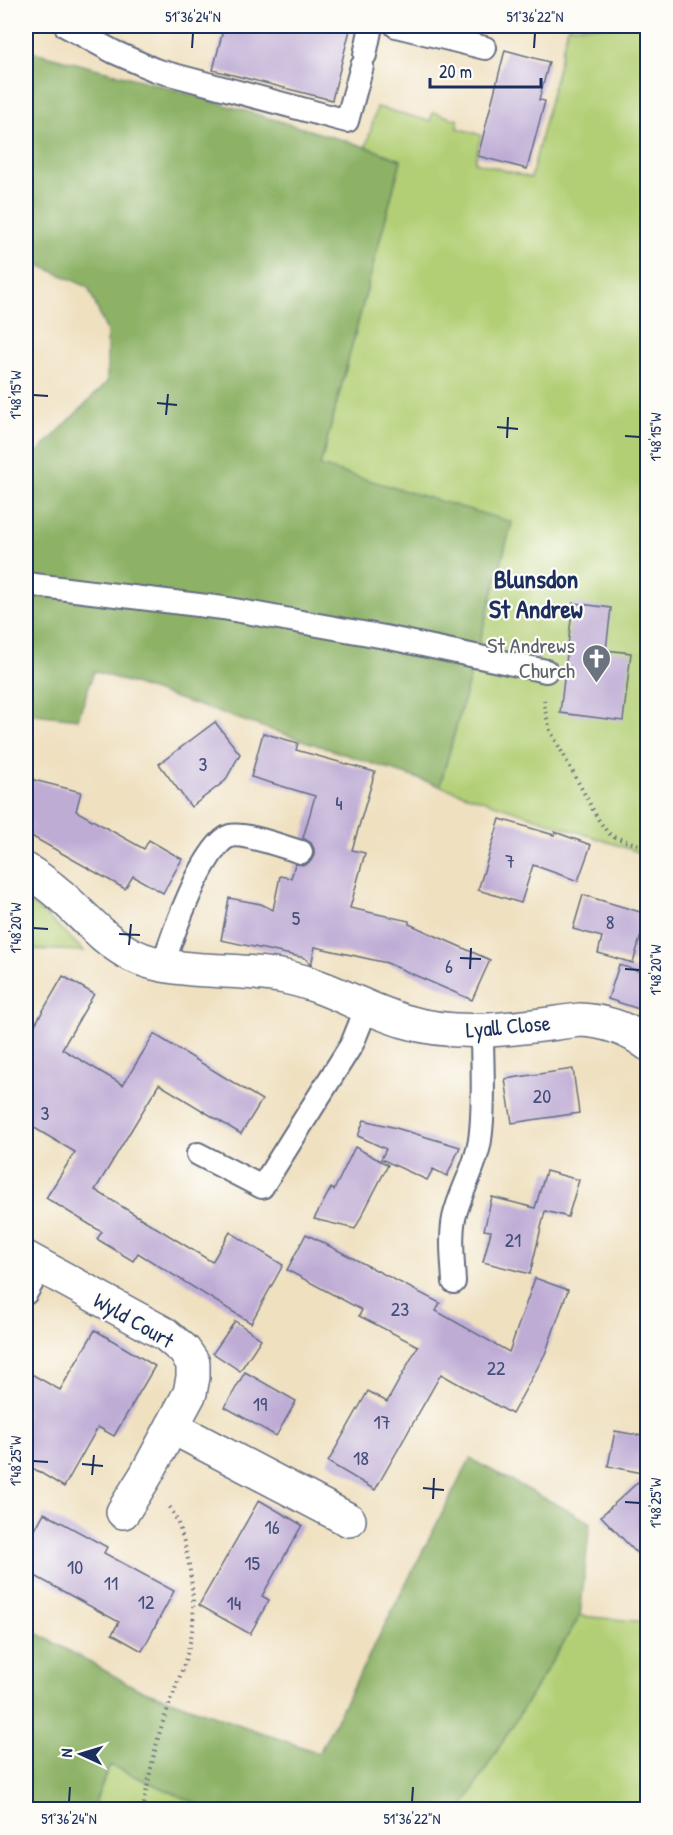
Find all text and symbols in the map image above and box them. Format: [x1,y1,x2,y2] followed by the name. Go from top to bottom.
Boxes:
[165,6,221,27] text: 51°36'24"N
[506,6,564,27] text: 51°36'22"N
[430,51,541,89] scale bar
[439,59,472,84] text: 20 m
[5,370,26,420] text: 1°48'15"W
[645,412,666,462] text: 1°48'15"W
[489,561,583,626] district label: Blunsdon St Andrew
[487,630,575,685] place label: St Andrews Church
[580,642,612,684] church icon: St Andrews Church
[199,750,208,777] house number: 3
[335,789,343,816] house number: 4
[505,847,515,874] house number: 7
[5,902,26,954] text: 1°48'20"W
[292,904,301,931] house number: 5
[606,908,614,935] house number: 8
[645,944,666,996] text: 1°48'20"W
[445,952,453,979] house number: 6
[465,1007,552,1045] street label: Lyall Close
[533,1082,551,1109] house number: 20
[41,1099,50,1126] house number: 3
[505,1226,521,1253] house number: 21
[88,1285,180,1355] street label: Wyld Court
[391,1295,409,1322] house number: 23
[487,1354,506,1381] house number: 22
[253,1390,267,1417] house number: 19
[373,1408,391,1435] house number: 17
[5,1435,26,1486] text: 1°48'25"W
[353,1444,369,1471] house number: 18
[645,1477,666,1528] text: 1°48'25"W
[264,1513,280,1540] house number: 16
[244,1549,260,1576] house number: 15
[67,1553,83,1580] house number: 10
[104,1569,118,1596] house number: 11
[138,1588,155,1615] house number: 12
[227,1589,241,1616] house number: 14
[51,1724,111,1784] north arrow
[55,1747,77,1758] text: N
[41,1808,97,1829] text: 51°36'24"N
[383,1808,441,1829] text: 51°36'22"N

